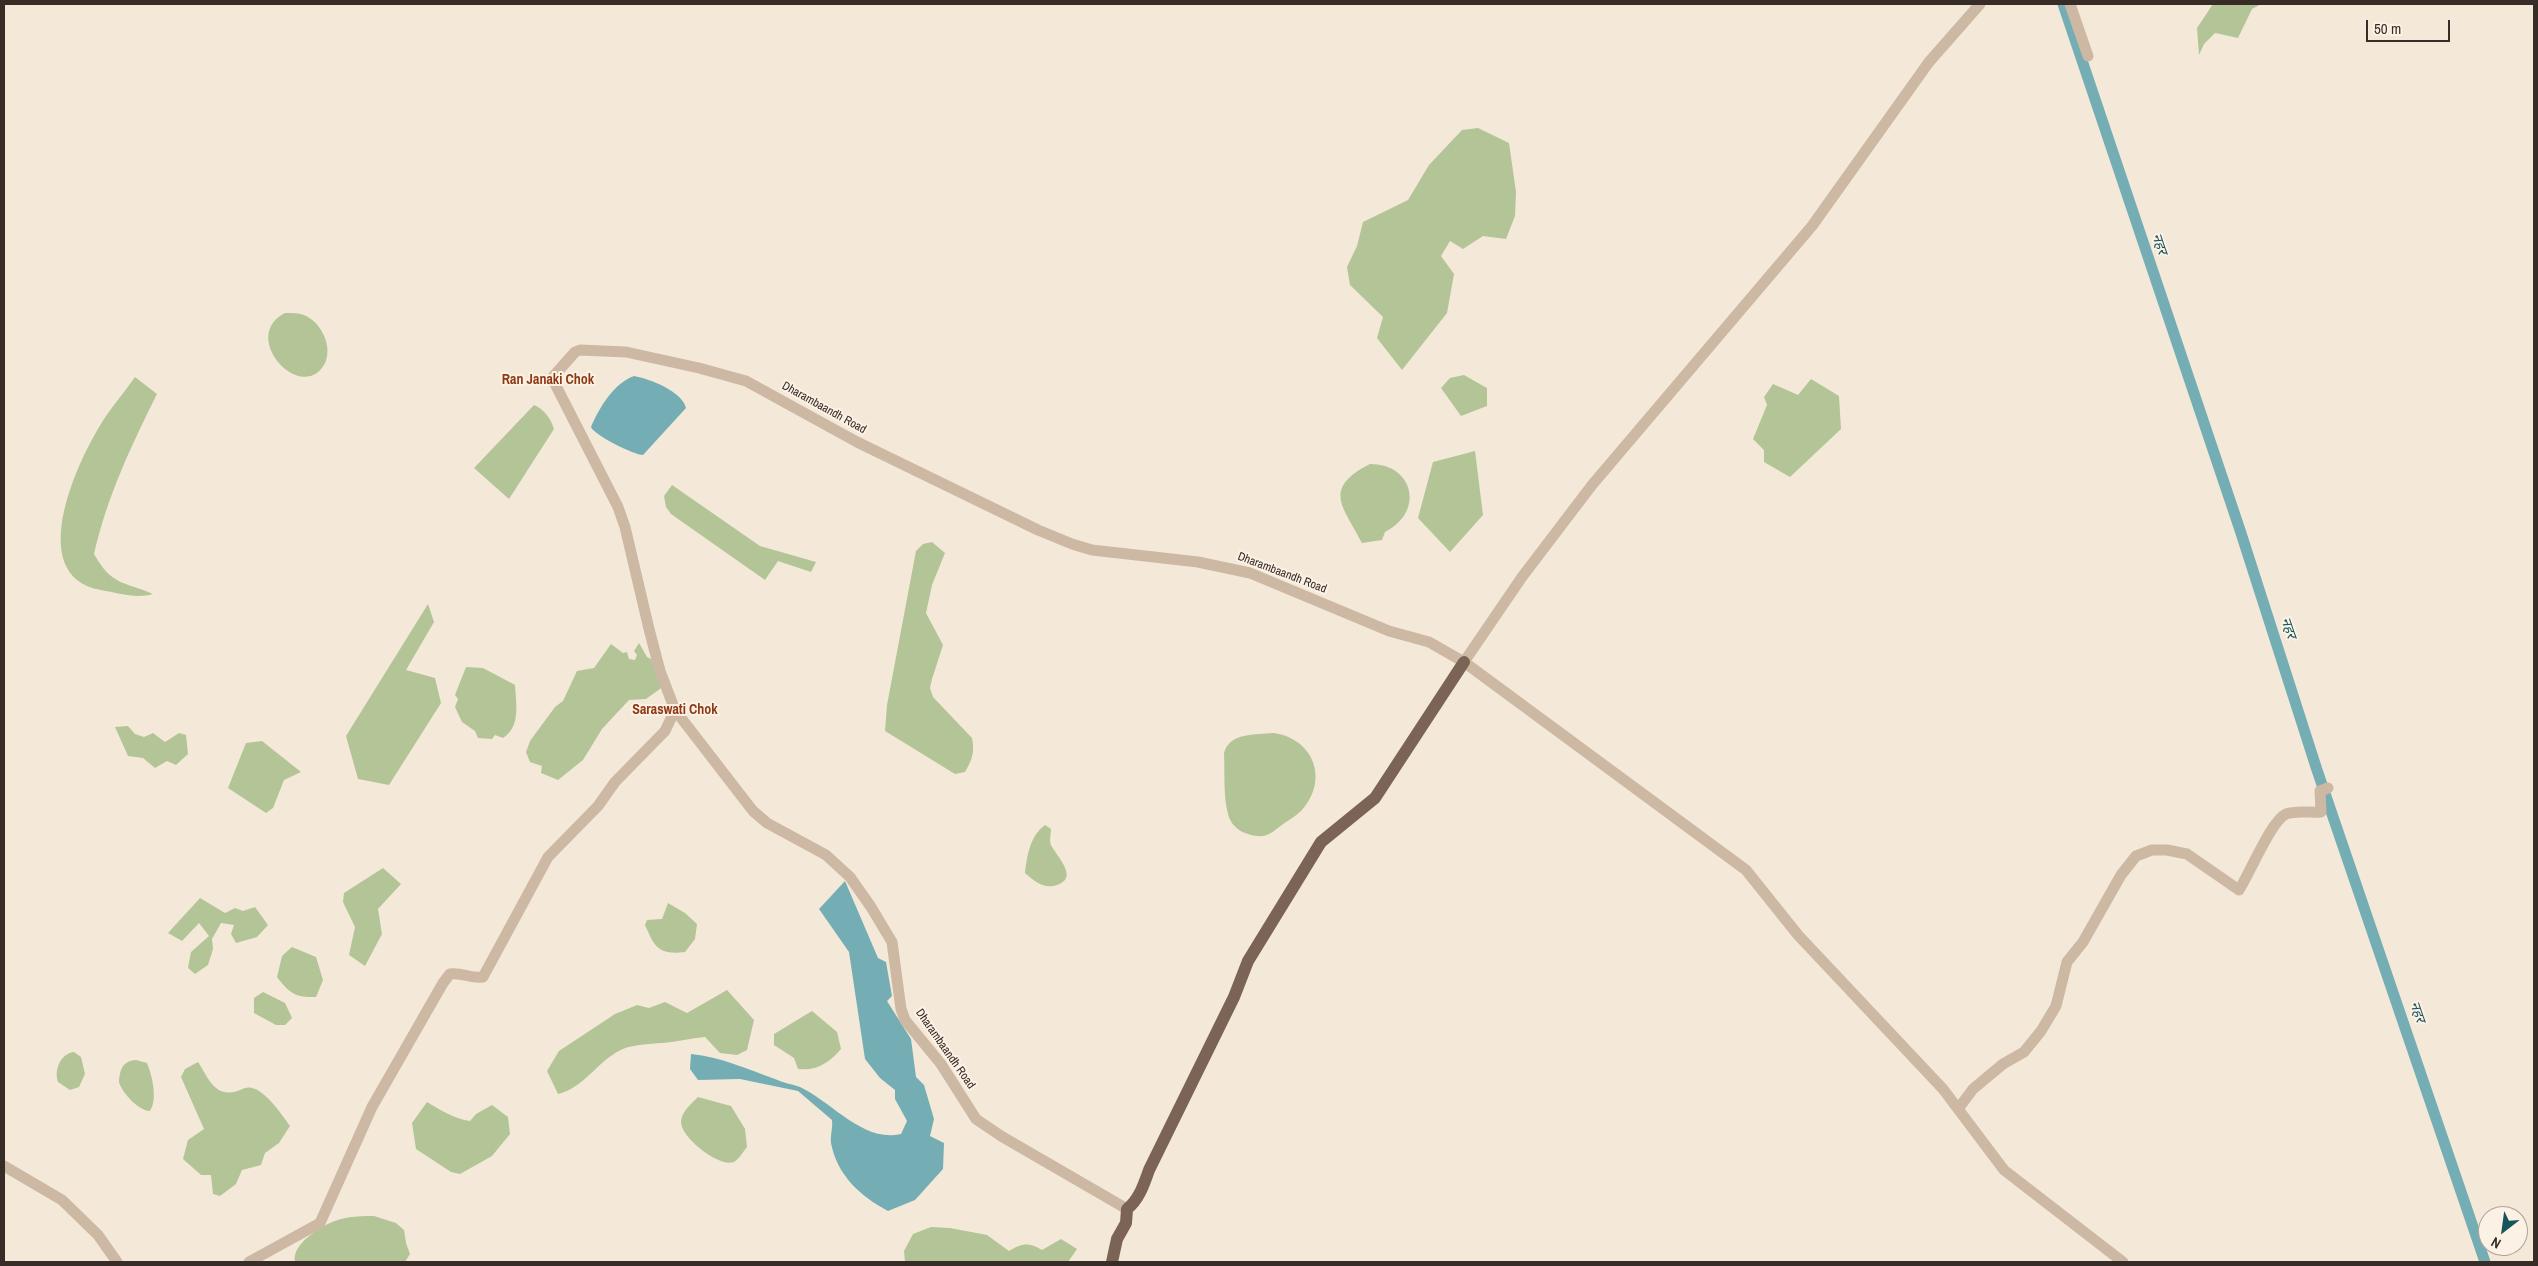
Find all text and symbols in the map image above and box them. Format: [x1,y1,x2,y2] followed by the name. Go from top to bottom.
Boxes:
[2368,10,2452,42] scale bar
[2374,18,2401,39] text: 50 m
[2148,231,2170,257] water label: नहर
[502,372,594,388] district label: Ran Janaki Chok
[779,379,869,437] street label: Dharambaandh Road
[1236,549,1328,597] street label: Dharambaandh Road
[2277,615,2299,641] water label: नहर
[632,702,718,718] district label: Saraswati Chok
[2406,999,2428,1025] water label: नहर
[912,1006,978,1092] street label: Dharambaandh Road
[2478,1206,2528,1256] north arrow
[2488,1233,2504,1253] text: N

